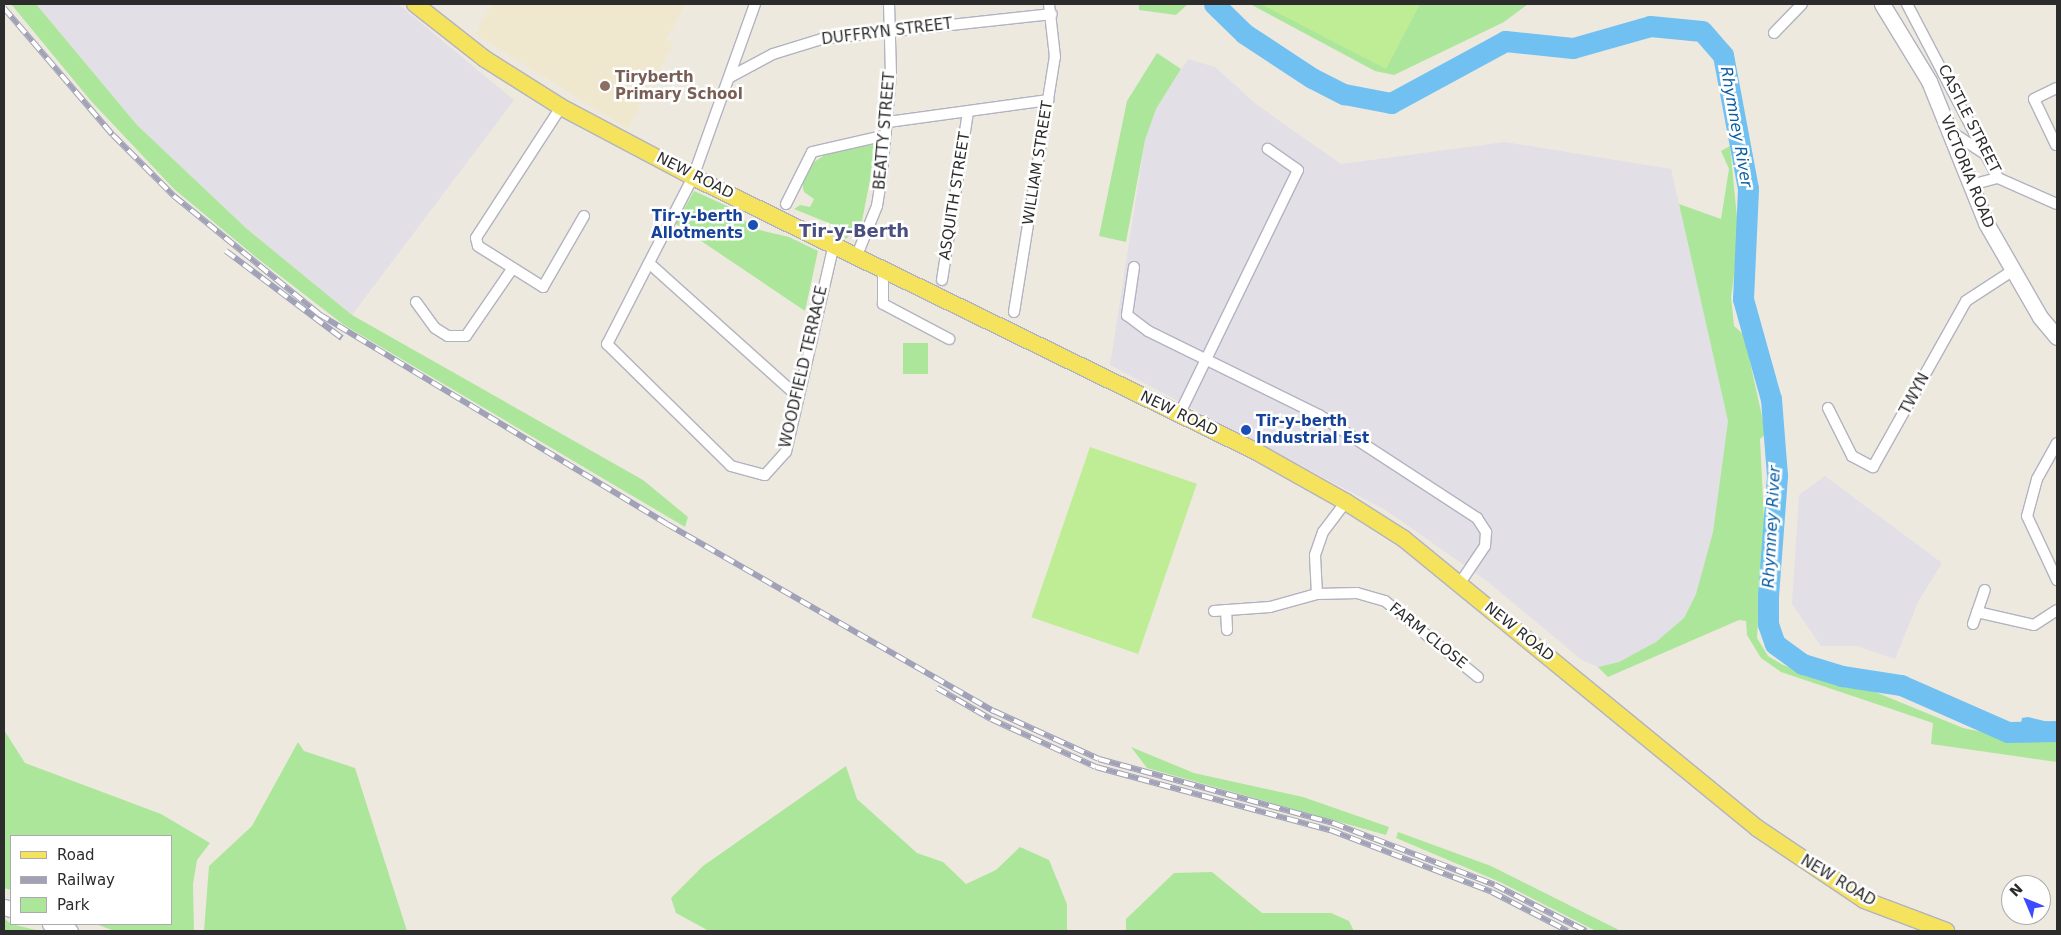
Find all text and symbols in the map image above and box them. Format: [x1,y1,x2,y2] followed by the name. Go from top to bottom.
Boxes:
[821,15,953,49] street label: DUFFRYN STREET
[1934,62,2004,176] street label: CASTLE STREET
[1716,65,1756,189] water label: Rhymney River
[615,68,743,103] place label: Tiryberth Primary School
[871,71,899,191] street label: BEATTY STREET
[599,80,611,92] marker: Tiryberth Primary School
[1019,100,1057,226] street label: WILLIAM STREET
[1936,113,1998,231] street label: VICTORIA ROAD
[936,131,974,261] street label: ASQUITH STREET
[653,149,737,203] street label: NEW ROAD
[651,207,743,242] place label: Tir-y-berth Allotments
[747,219,759,231] marker: Tir-y-berth Allotments
[799,220,909,242] district label: Tir-y-Berth
[777,284,831,450] street label: WOODFIELD TERRACE
[1897,370,1933,418] street label: TWYN
[1137,387,1221,441] street label: NEW ROAD
[1256,412,1369,447] place label: Tir-y-berth Industrial Est
[1240,424,1252,436] marker: Tir-y-berth Industrial Est
[1759,465,1785,589] water label: Rhymney River
[1386,599,1470,673] street label: FARM CLOSE
[1481,599,1557,665] street label: NEW ROAD
[10,835,172,925] legend
[57,846,95,864] text: Road
[1797,852,1879,910] street label: NEW ROAD
[57,871,115,889] text: Railway
[2001,875,2051,925] north arrow
[2006,880,2026,900] text: N
[57,896,89,914] text: Park

